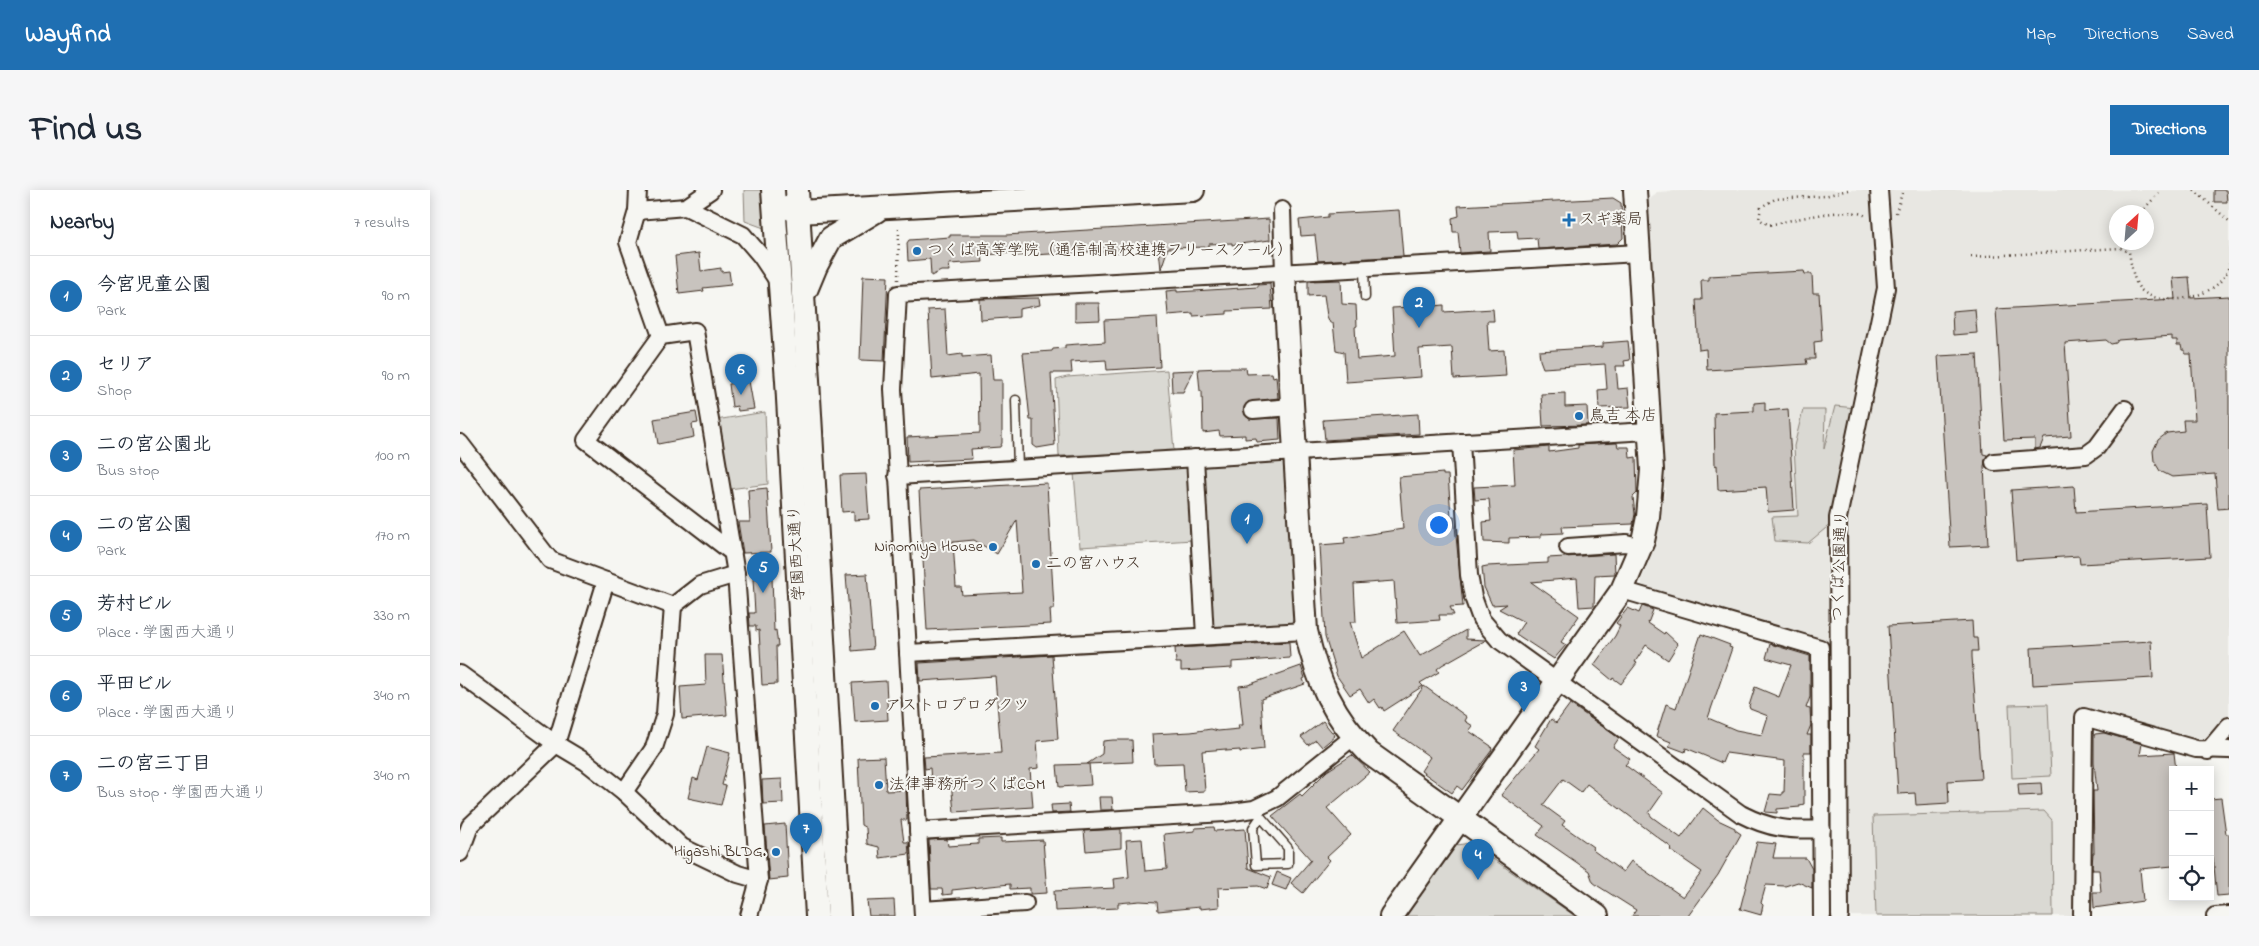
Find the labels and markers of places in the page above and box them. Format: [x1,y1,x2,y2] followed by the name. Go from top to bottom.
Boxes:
[1579,208,1643,232] place label: スギ薬局
[1563,214,1575,226] marker: スギ薬局
[927,239,1293,263] place label: つくば高等学院（通信制高校連携フリースクール）
[911,245,923,257] marker: つくば高等学院（通信制高校連携フリースクール）
[1403,287,1435,328] pin: 2
[725,354,757,395] pin: 6
[1589,404,1657,428] place label: 鳥吉 本店
[1573,410,1585,422] marker: 鳥吉 本店
[1231,503,1263,544] pin: 1
[874,535,984,559] place label: Ninomiya House
[987,541,999,553] marker: Ninomiya House
[747,552,779,593] pin: 5
[1046,552,1141,576] place label: 二の宮ハウス
[1030,558,1042,570] marker: 二の宮ハウス
[1508,671,1540,712] pin: 3
[885,694,1029,718] place label: アストロプロダクツ
[869,700,881,712] marker: アストロプロダクツ
[889,773,1046,797] place label: 法律事務所つくばCOM
[873,779,885,791] marker: 法律事務所つくばCOM
[790,813,822,854] pin: 7
[1462,839,1494,880] pin: 4
[674,840,766,864] place label: Higashi BLDG.
[770,846,782,858] marker: Higashi BLDG.

